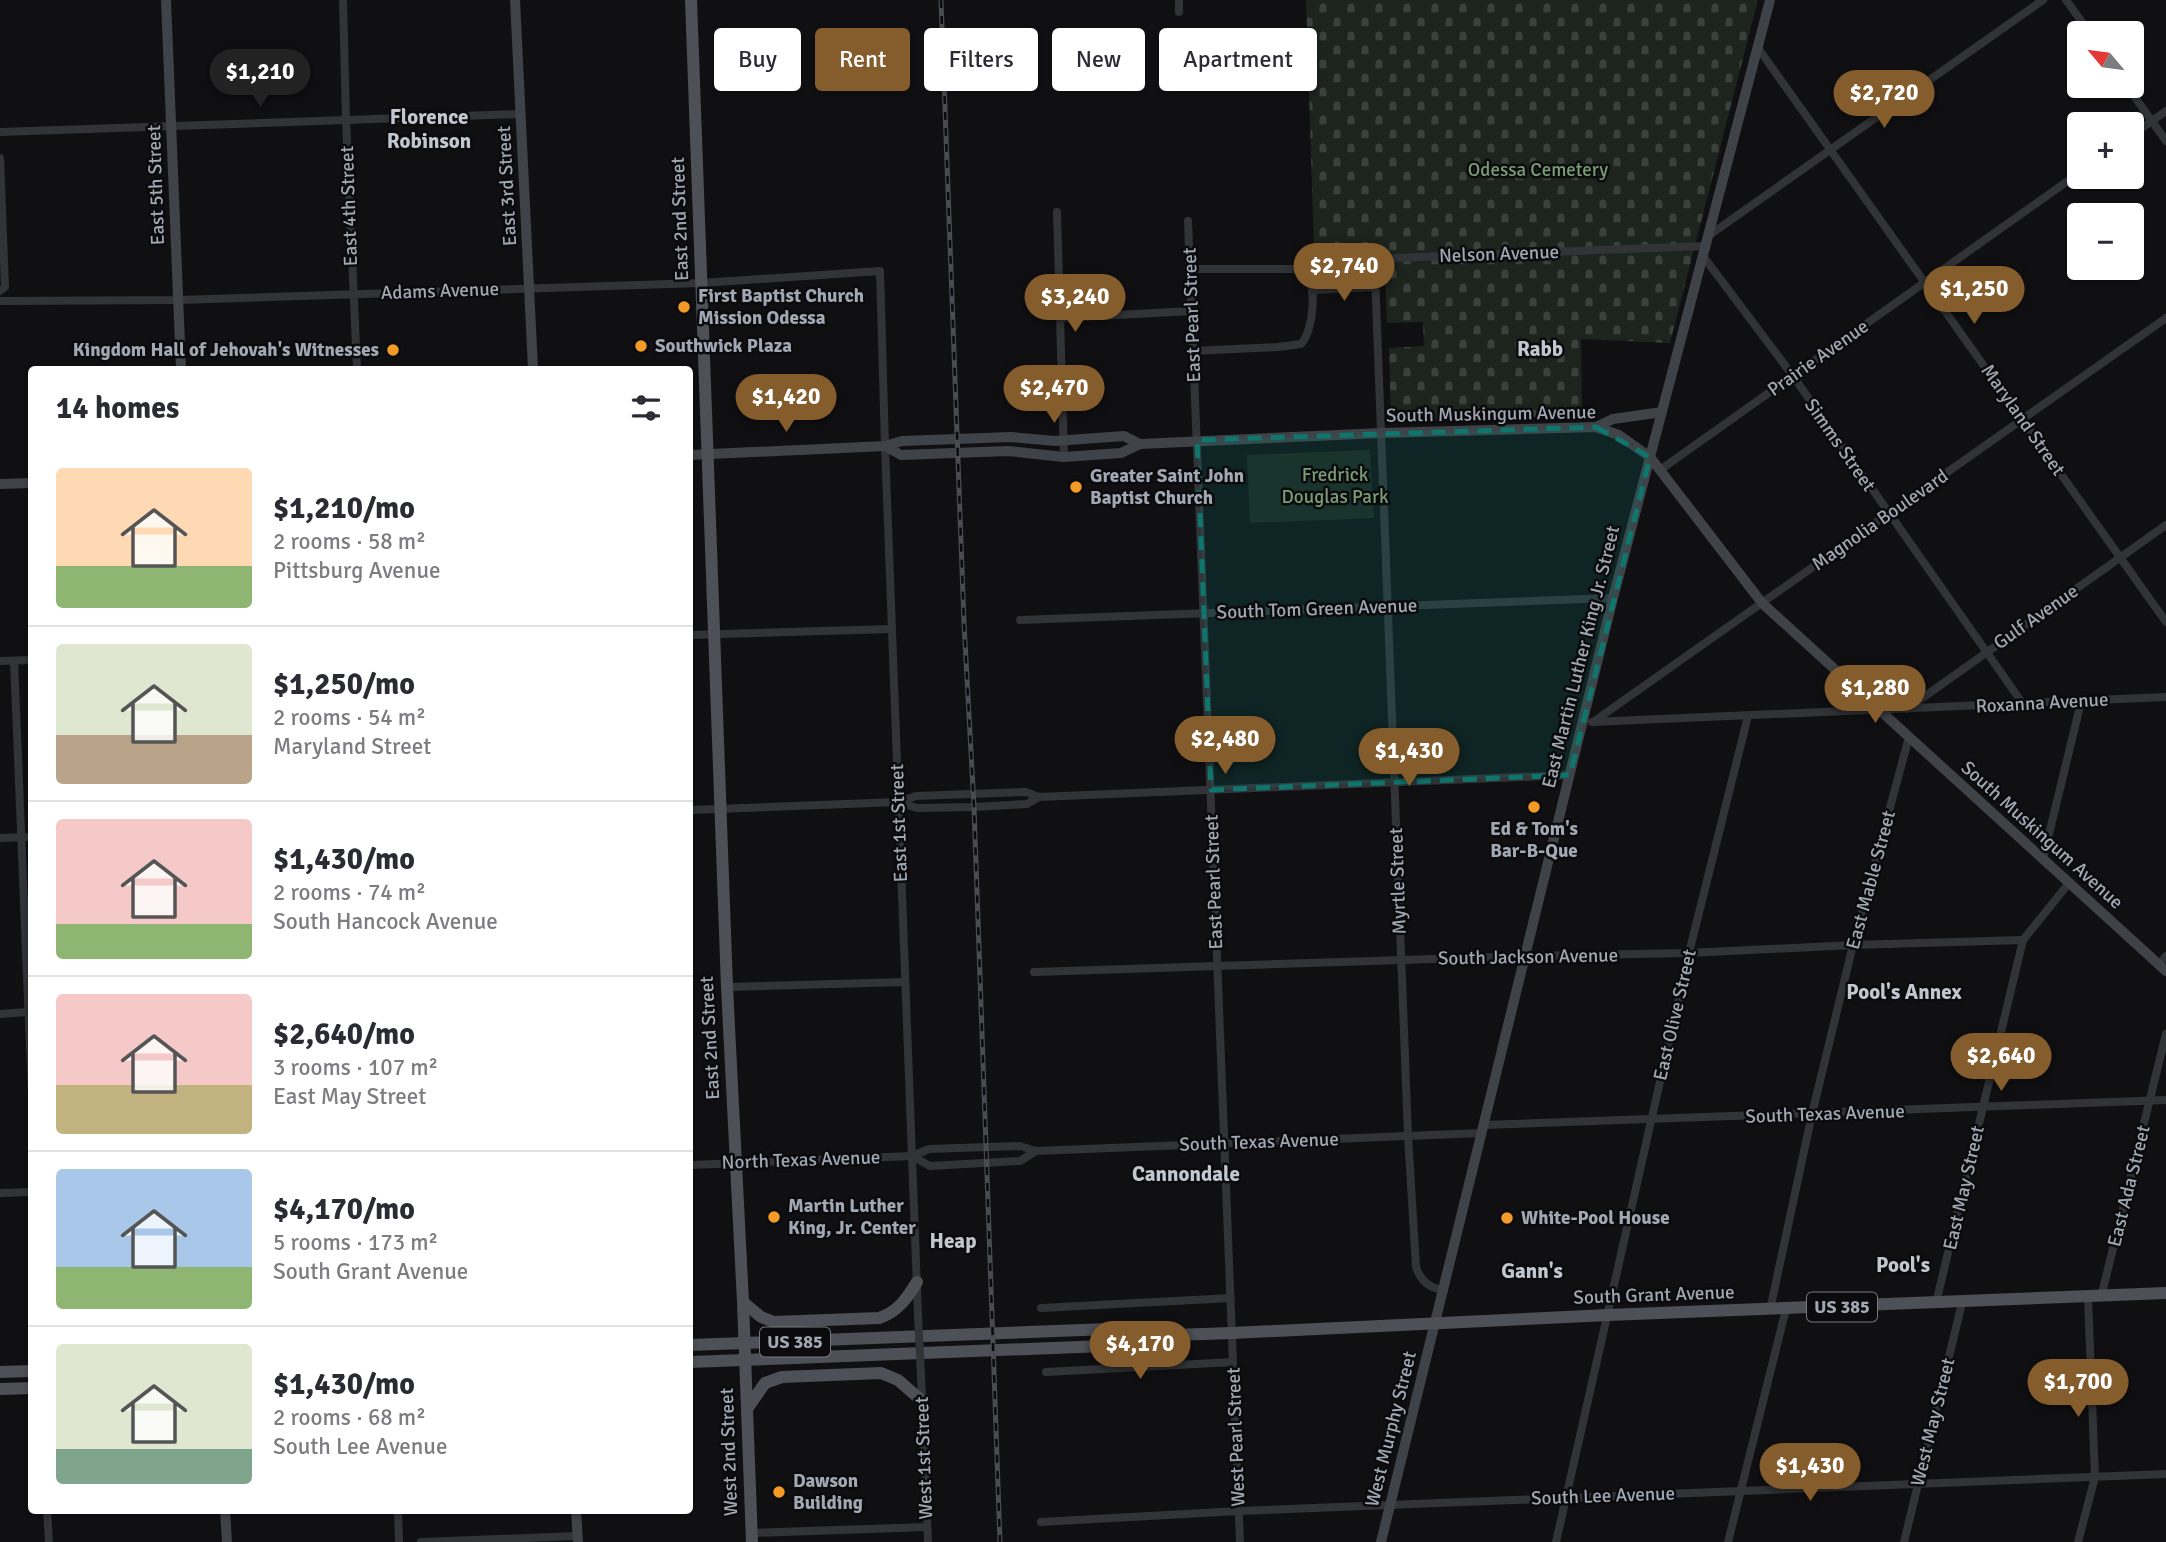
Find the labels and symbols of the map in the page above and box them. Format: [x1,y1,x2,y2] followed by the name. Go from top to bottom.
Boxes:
[2067,21,2144,98] north arrow
[203,50,317,109] pin: $1,210
[1827,71,1941,130] pin: $2,720
[387,104,471,154] district label: Florence Robinson
[142,124,170,246] street label: East 5th Street
[492,125,522,247] street label: East 3rd Street
[335,145,363,267] street label: East 4th Street
[666,156,694,281] street label: East 2nd Street
[1468,158,1608,182] park label: Odessa Cemetery
[1439,240,1559,268] street label: Nelson Avenue
[1287,244,1401,303] pin: $2,740
[1178,247,1206,383] street label: East Pearl Street
[1917,266,2031,326] pin: $1,250
[1018,274,1132,334] pin: $3,240
[380,277,500,305] street label: Adams Avenue
[698,284,864,330] place label: First Baptist Church Mission Odessa
[676,299,692,315] marker: First Baptist Church Mission Odessa
[1763,314,1873,402] street label: Prairie Avenue
[655,334,792,358] place label: Southwick Plaza
[1517,336,1563,362] district label: Rabb
[73,338,379,362] place label: Kingdom Hall of Jehovah's Witnesses
[633,338,649,354] marker: Southwick Plaza
[385,342,401,358] marker: Kingdom Hall of Jehovah's Witnesses
[1976,360,2071,481] street label: Maryland Street
[997,366,1111,425] pin: $2,470
[729,374,843,434] pin: $1,420
[1799,394,1881,496] street label: Simms Street
[1386,400,1596,428] street label: South Muskingum Avenue
[1282,463,1389,509] park label: Fredrick Douglas Park
[1090,464,1244,510] place label: Greater Saint John Baptist Church
[1807,464,1953,576] street label: Magnolia Boulevard
[1068,479,1084,495] marker: Greater Saint John Baptist Church
[1537,523,1625,791] street label: East Martin Luther King Jr. Street
[1989,579,2083,655] street label: Gulf Avenue
[1216,594,1418,624] street label: South Tom Green Avenue
[1818,666,1932,725] pin: $1,280
[1975,688,2109,718] street label: Roxanna Avenue
[1168,716,1282,776] pin: $2,480
[1352,728,1466,788] pin: $1,430
[1956,756,2128,914] street label: South Muskingum Avenue
[885,763,913,883] street label: East 1st Street
[1526,799,1542,815] marker: Ed & Tom's Bar-B-Que
[1841,808,1901,952] street label: East Mable Street
[1200,814,1228,950] street label: East Pearl Street
[1490,817,1578,863] place label: Ed & Tom's Bar-B-Que
[1384,827,1412,935] street label: Myrtle Street
[1438,943,1618,971] street label: South Jackson Avenue
[1648,947,1702,1083] street label: East Olive Street
[695,975,725,1100] street label: East 2nd Street
[1846,979,1963,1005] district label: Pool's Annex
[1944,1034,2058,1093] pin: $2,640
[1745,1099,1905,1129] street label: South Texas Avenue
[2102,1122,2156,1249] street label: East Ada Street
[1938,1123,1990,1252] street label: East May Street
[1179,1127,1339,1157] street label: South Texas Avenue
[721,1145,881,1175] street label: North Texas Avenue
[1132,1161,1240,1187] district label: Cannondale
[788,1194,916,1240] place label: Martin Luther King, Jr. Center
[1521,1206,1670,1230] place label: White-Pool House
[766,1209,782,1225] marker: Martin Luther King, Jr. Center
[1499,1210,1515,1226] marker: White-Pool House
[930,1228,976,1254] district label: Heap
[1876,1252,1930,1278] district label: Pool's
[1501,1258,1563,1284] district label: Gann's
[1573,1280,1735,1310] street label: South Grant Avenue
[1807,1292,1877,1322] road number: US 385
[1083,1322,1197,1381] pin: $4,170
[760,1328,830,1357] road number: US 385
[1360,1348,1422,1509] street label: West Murphy Street
[1905,1355,1961,1489] street label: West May Street
[2021,1360,2135,1419] pin: $1,700
[1222,1366,1250,1507] street label: West Pearl Street
[715,1387,743,1517] street label: West 2nd Street
[910,1396,938,1520] street label: West 1st Street
[1753,1444,1867,1503] pin: $1,430
[793,1469,863,1515] place label: Dawson Building
[1531,1481,1675,1511] street label: South Lee Avenue
[771,1484,787,1500] marker: Dawson Building

